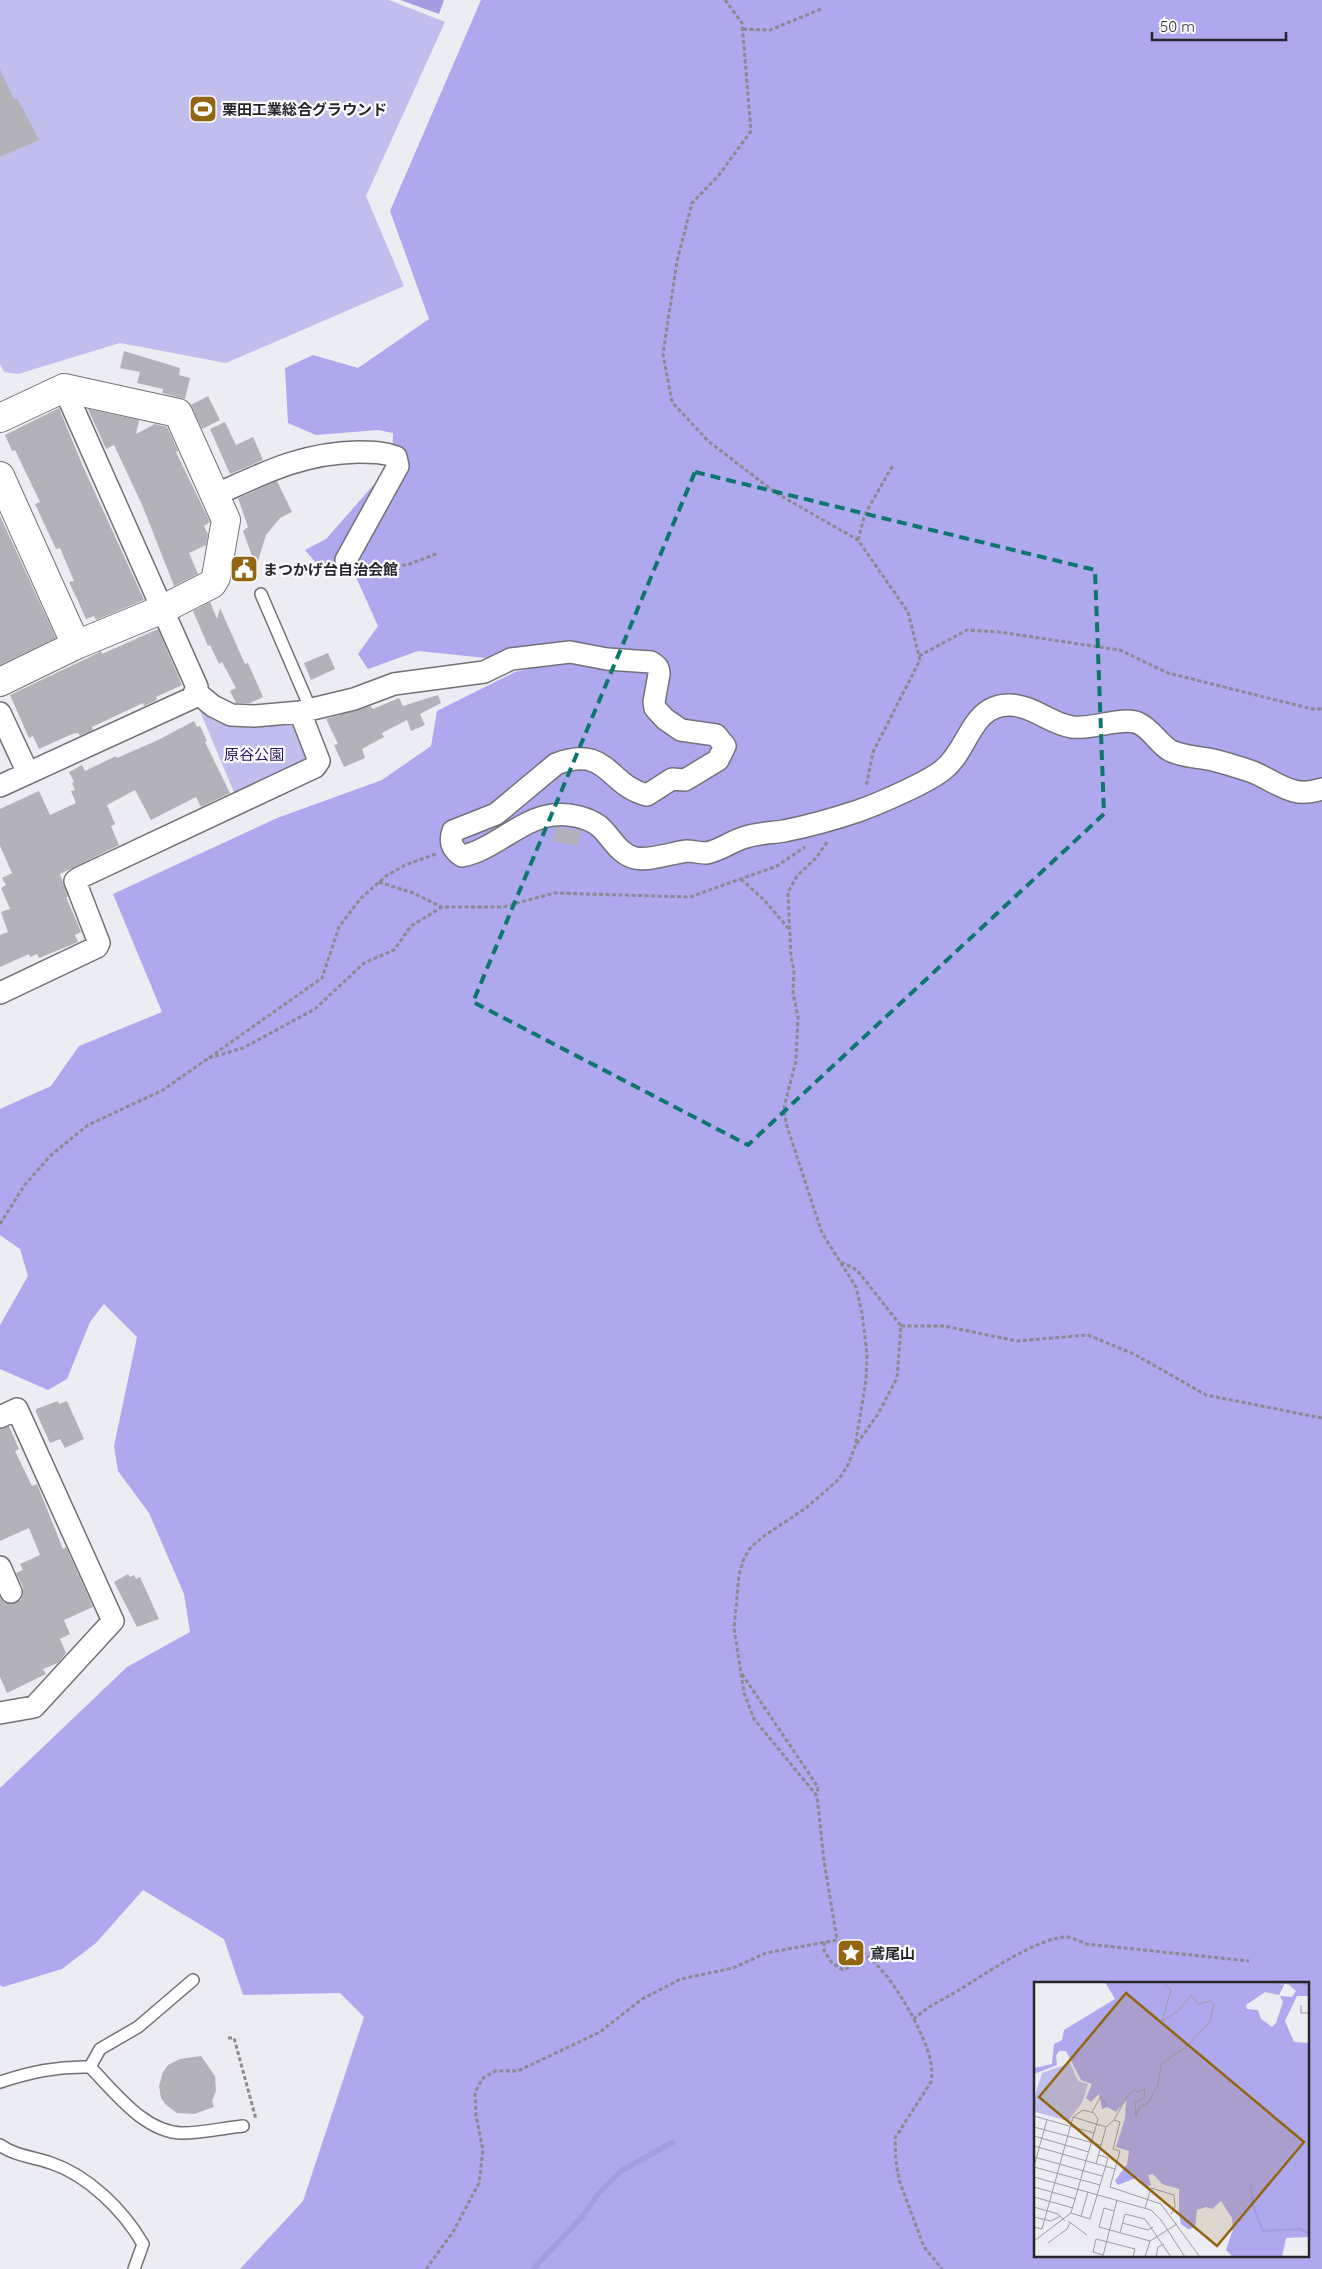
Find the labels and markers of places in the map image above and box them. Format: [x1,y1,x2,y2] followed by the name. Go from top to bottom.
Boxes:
[188,94,218,124] sports icon: 栗田工業総合グラウンド
[222,100,387,119] place label: 栗田工業総合グラウンド
[229,554,259,584] public building icon: まつかげ台自治会館
[263,560,398,579] place label: まつかげ台自治会館
[836,1938,866,1968] place icon: 鳶尾山
[870,1944,915,1963] place label: 鳶尾山

